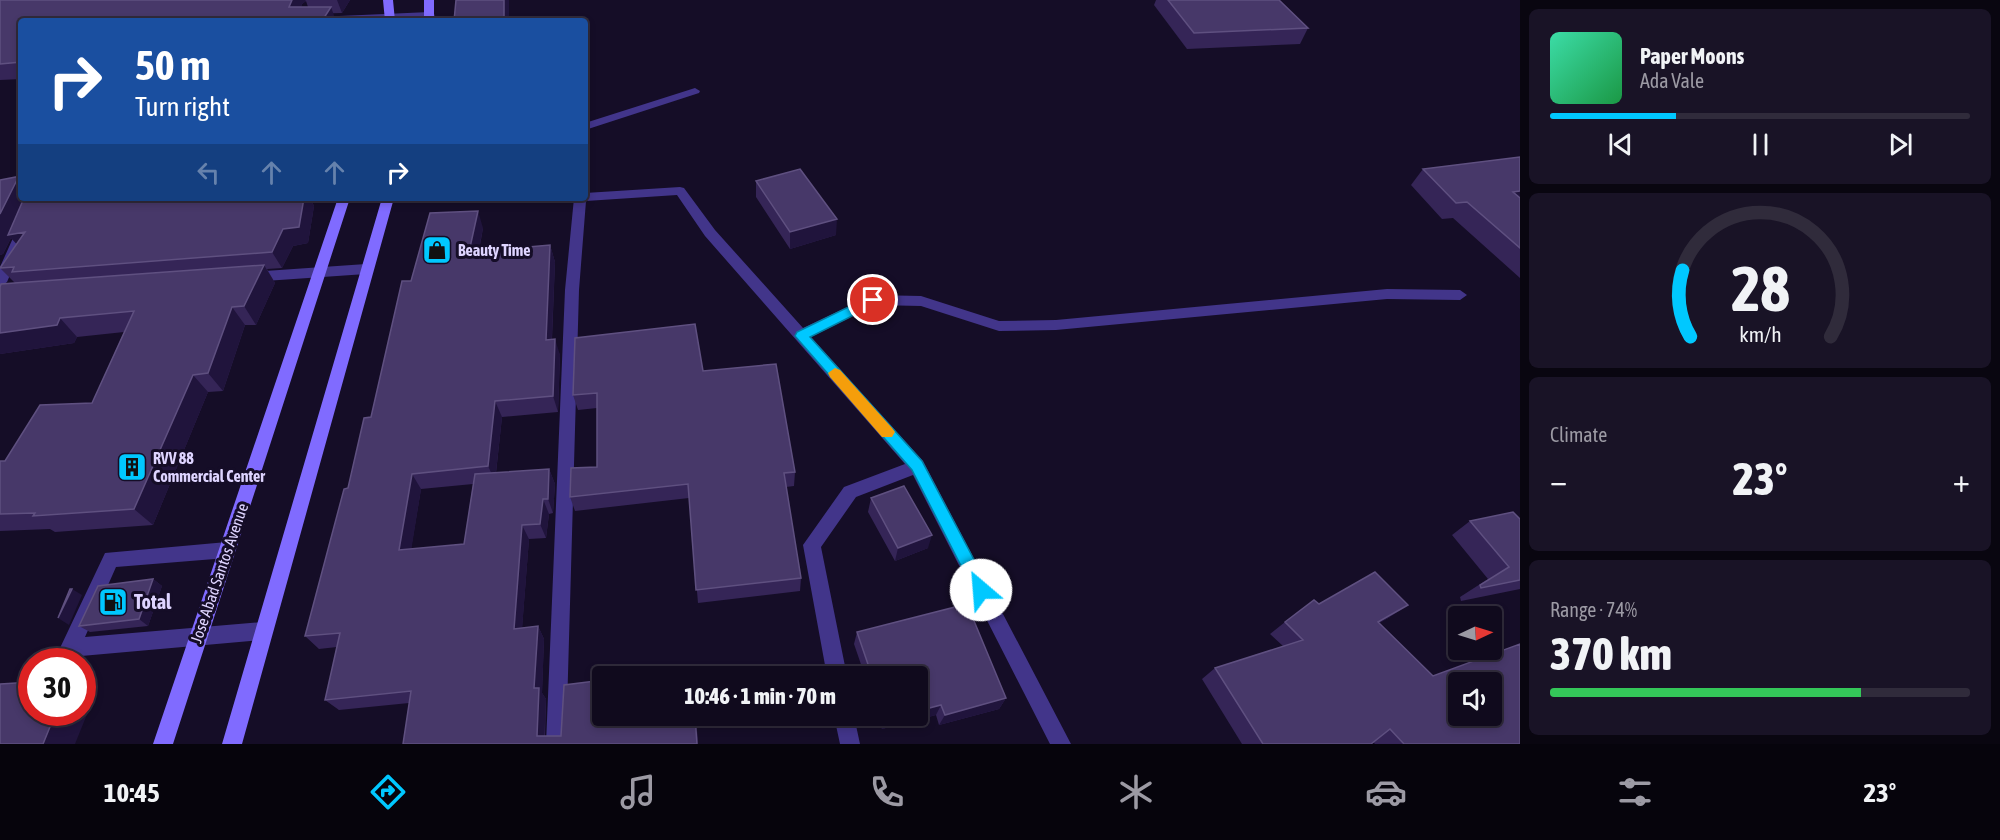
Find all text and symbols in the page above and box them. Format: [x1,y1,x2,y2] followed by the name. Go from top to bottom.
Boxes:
[135,41,210,89] text: 50 m
[36,42,114,120] icon: right
[1640,43,1744,69] text: Paper Moons
[1640,69,1704,92] text: Ada Vale
[135,91,230,122] text: Turn right
[1604,128,1637,161] icon: previous
[1744,128,1777,161] icon: pause
[1884,128,1917,161] icon: next
[192,156,225,189] icon: left
[255,156,288,189] icon: ahead
[318,156,351,189] icon: ahead
[381,156,414,189] icon: right
[421,234,453,266] shop icon: Beauty Time
[458,241,531,259] place label: Beauty Time
[1731,253,1789,324] text: 28
[847,274,898,325] pin
[856,283,889,316] icon: arrive
[1739,323,1781,348] text: km/h
[1550,423,1607,446] text: Climate
[153,449,265,485] place label: RVV 88 Commercial Center
[116,451,148,483] building icon: RVV 88 Commercial Center
[1733,453,1787,505] text: 23°
[1550,461,1567,499] text: −
[1953,461,1970,499] text: +
[187,501,251,645] street label: Jose Abad Santos Avenue
[949,558,1013,622] position arrow
[97,586,129,618] fuel station icon: Total
[134,590,172,613] place label: Total
[1550,598,1637,621] text: Range · 74%
[1448,606,1502,660] north arrow
[1448,606,1502,726] map controls
[1550,628,1672,680] text: 370 km
[18,648,96,726] speed limit sign: 30
[1448,672,1502,726] button: sound
[684,683,836,709] text: 10:46 · 1 min · 70 m
[367,771,409,813] icon: directions
[617,771,659,813] icon: music
[866,771,908,813] icon: phone
[1115,771,1157,813] icon: climate
[1365,771,1407,813] icon: car
[1614,771,1656,813] icon: filters
[104,777,160,808] text: 10:45
[1863,777,1896,808] text: 23°

